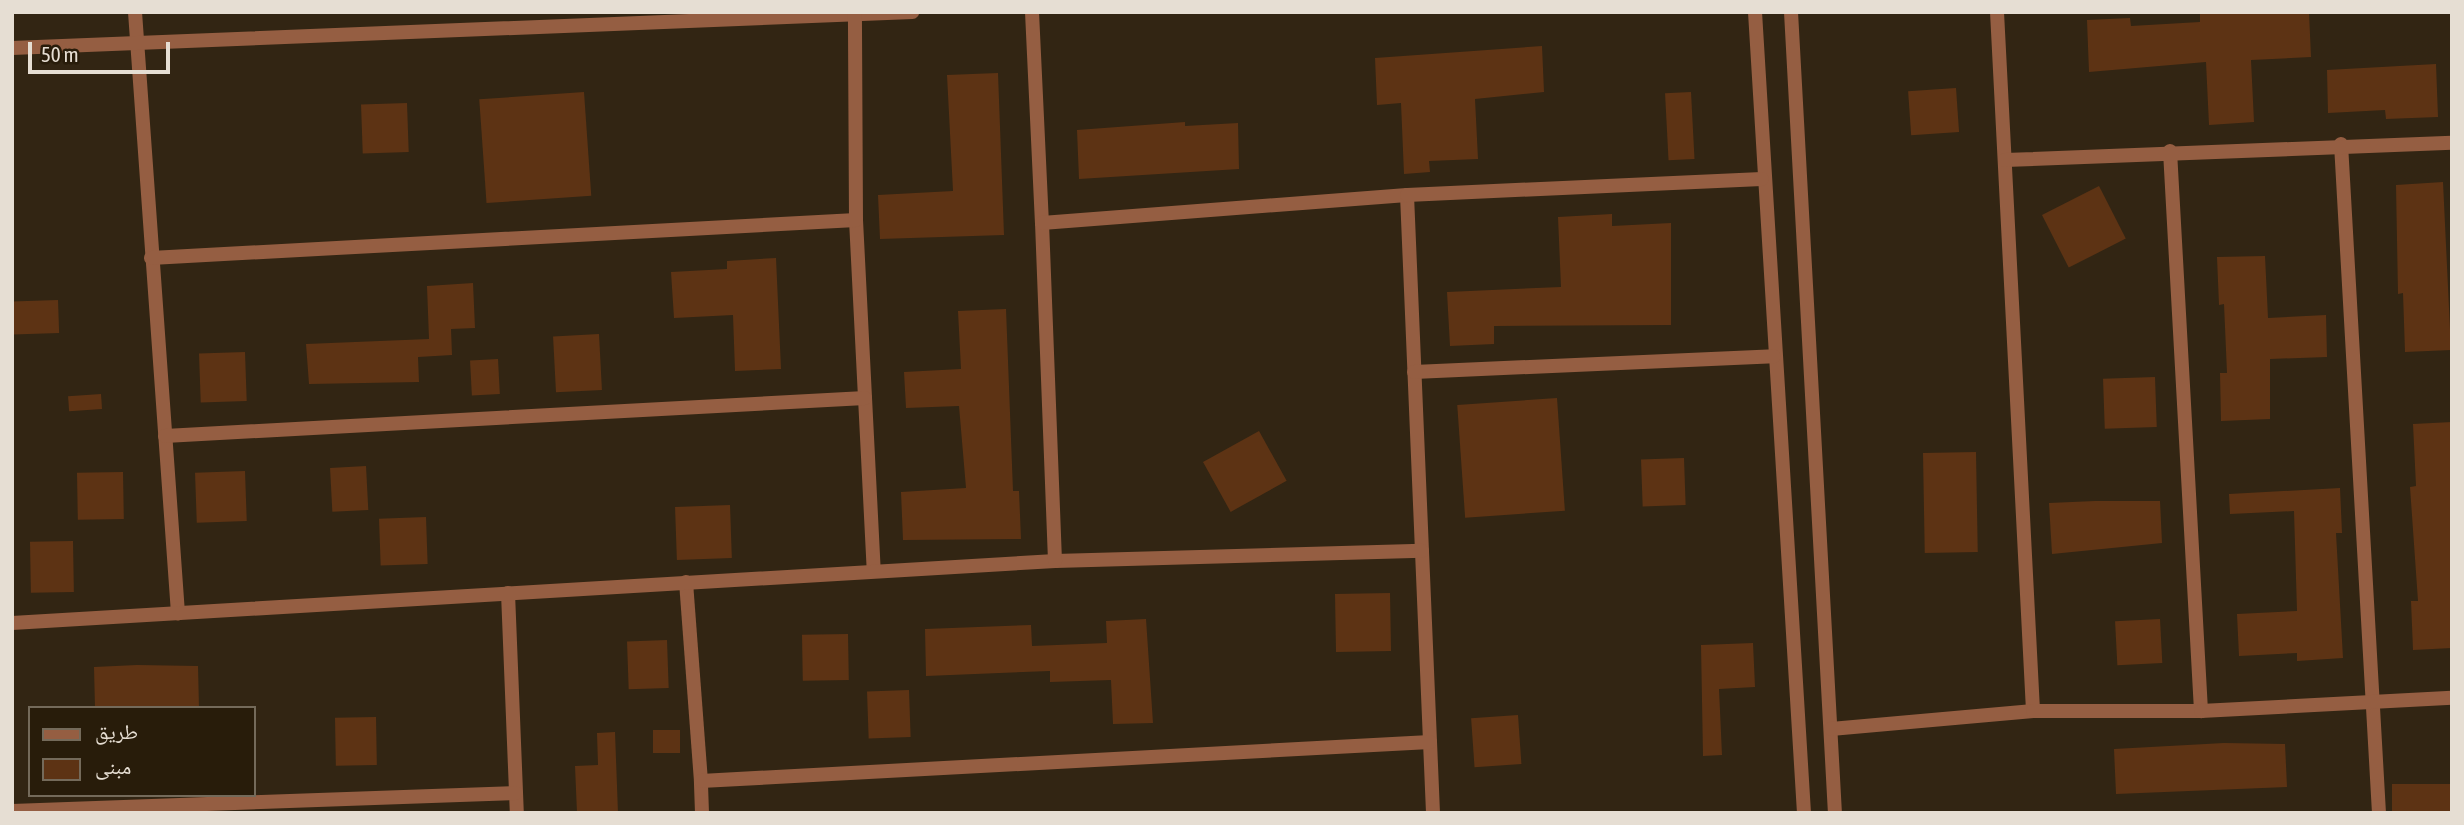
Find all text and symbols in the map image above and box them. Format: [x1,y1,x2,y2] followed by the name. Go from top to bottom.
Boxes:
[32,28,173,72] scale bar
[41,42,79,66] text: 50 m
[28,706,256,797] legend
[95,719,138,743] text: طريق
[95,754,131,778] text: مبنى

